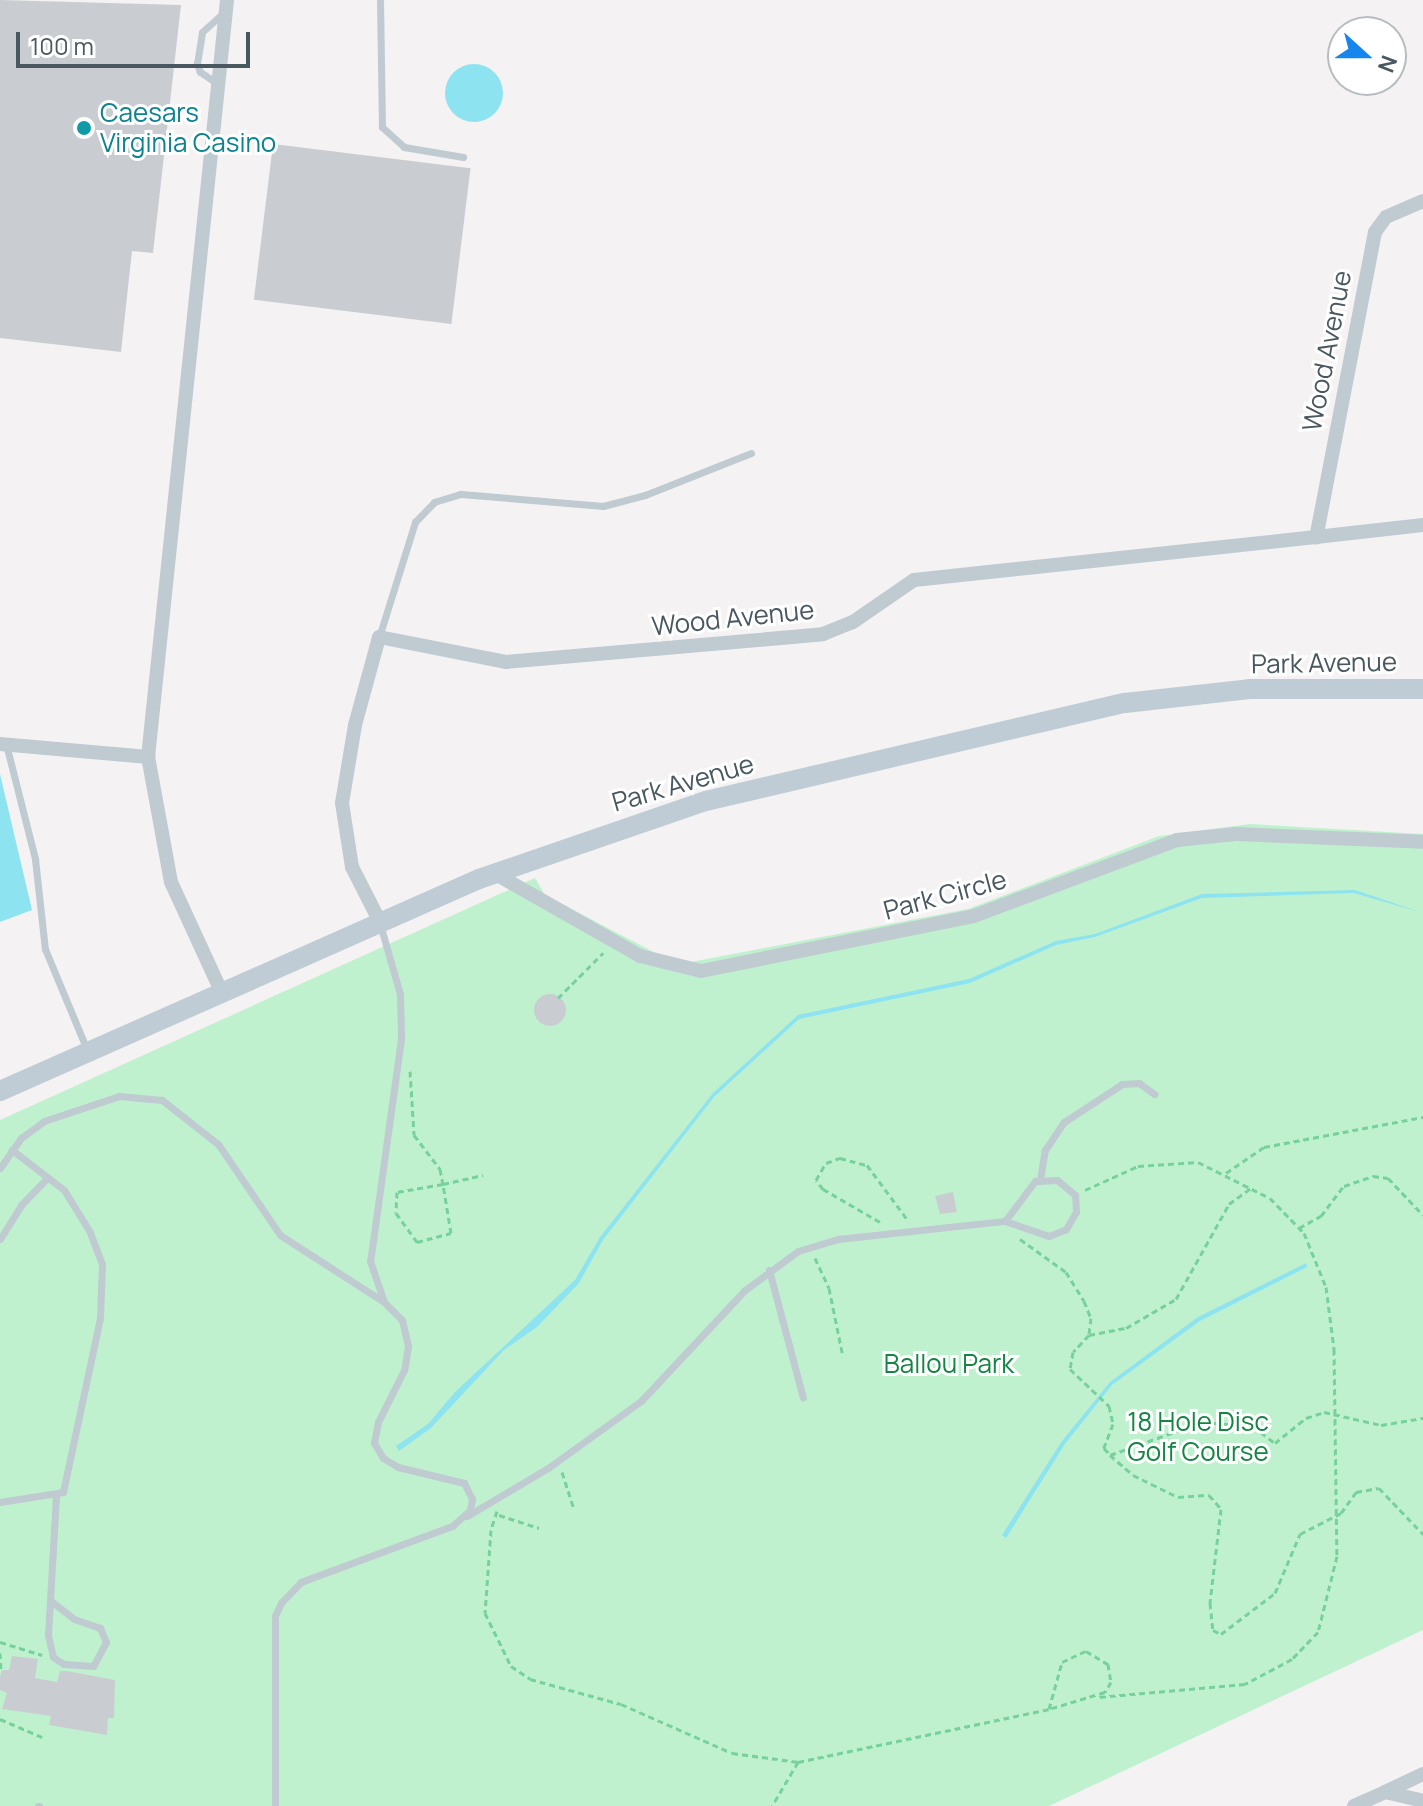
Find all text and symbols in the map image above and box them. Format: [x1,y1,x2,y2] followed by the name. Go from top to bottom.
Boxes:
[20,16,254,66] scale bar
[1327,16,1407,96] north arrow
[30,29,94,62] text: 100 m
[1371,51,1404,77] text: N
[100,97,276,158] place label: Caesars Virginia Casino
[75,119,93,137] marker: Caesars Virginia Casino
[1296,268,1358,434] street label: Wood Avenue
[650,594,816,642] street label: Wood Avenue
[1251,646,1397,680] street label: Park Avenue
[609,748,757,818] street label: Park Avenue
[880,864,1010,926] street label: Park Circle
[884,1348,1014,1380] park label: Ballou Park
[1127,1406,1269,1468] park label: 18 Hole Disc Golf Course

